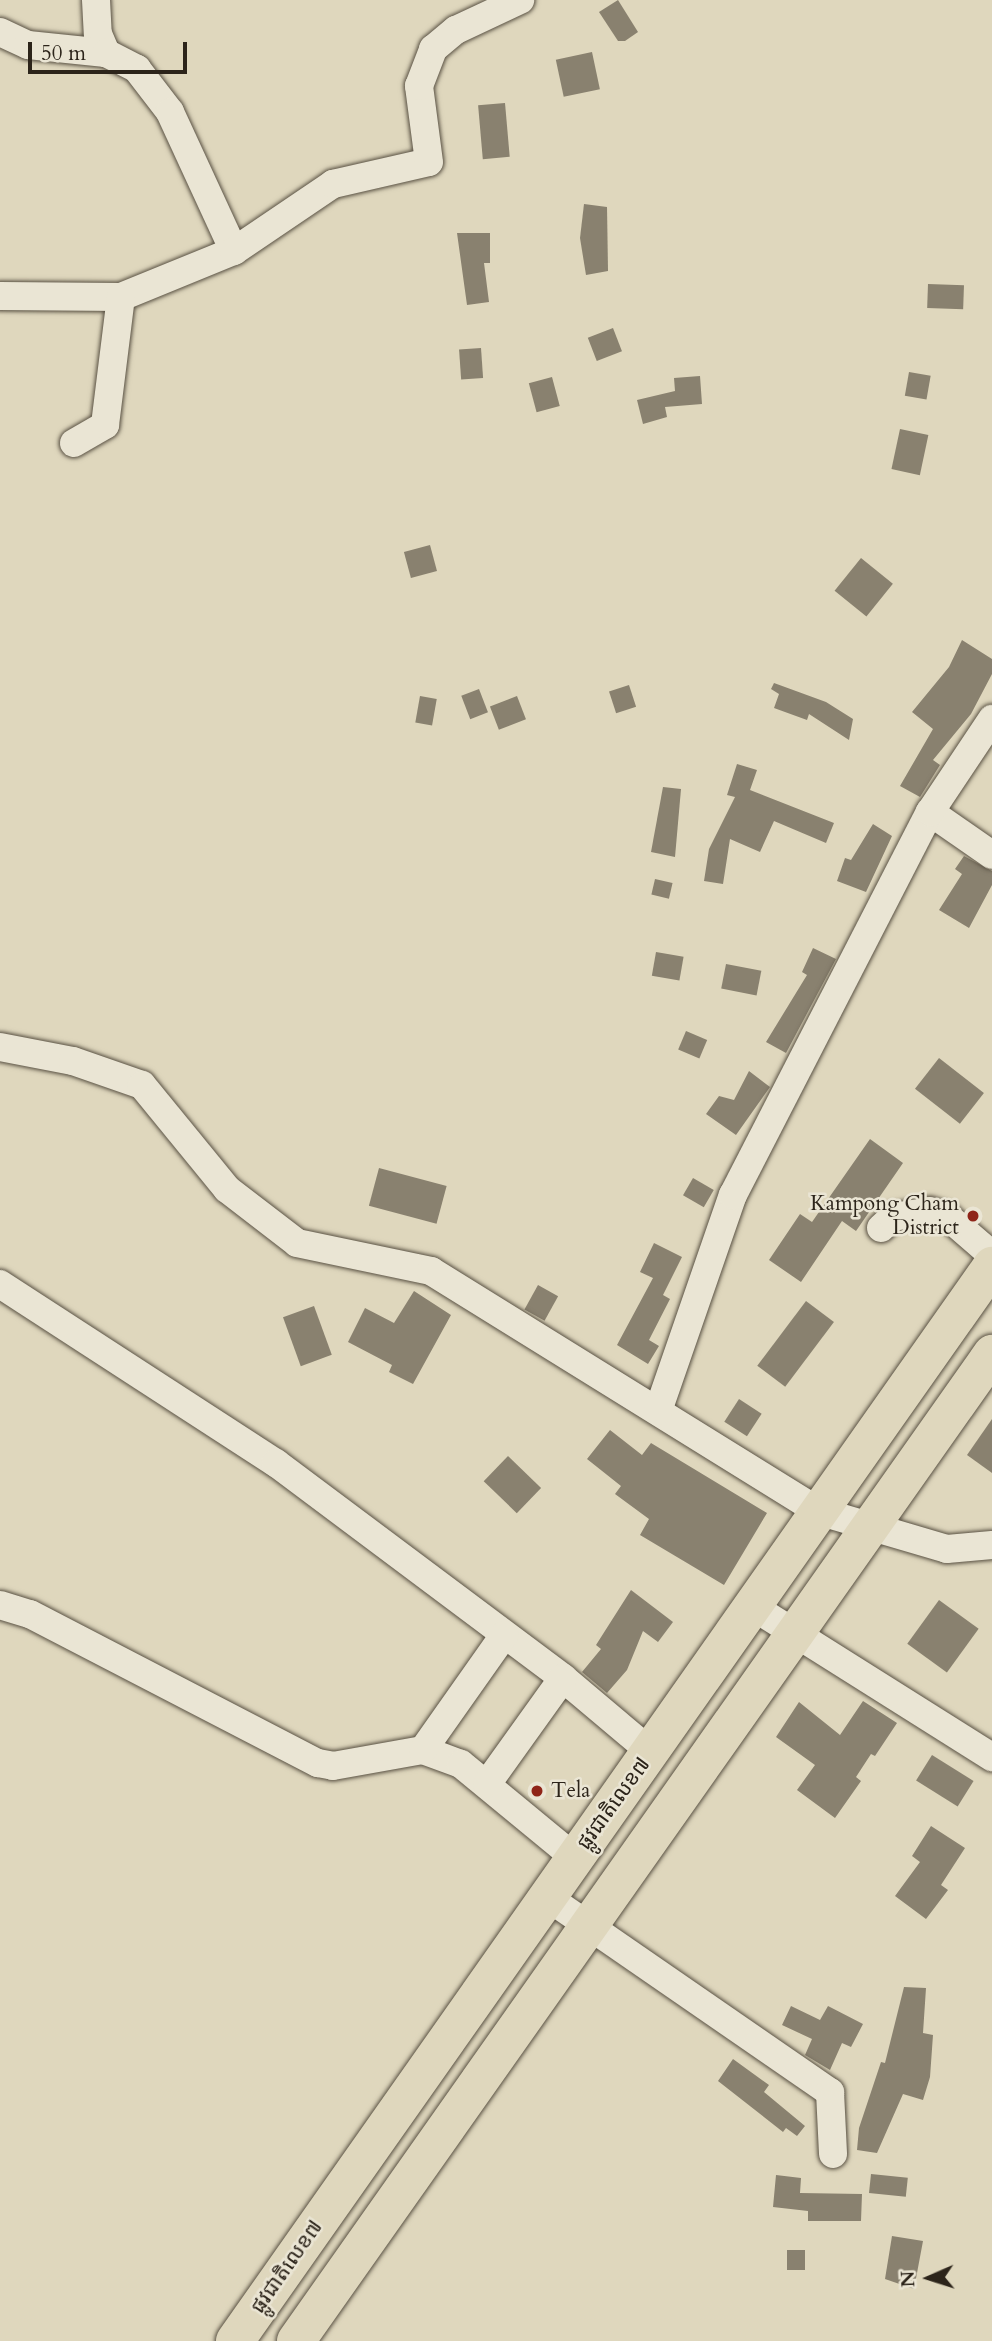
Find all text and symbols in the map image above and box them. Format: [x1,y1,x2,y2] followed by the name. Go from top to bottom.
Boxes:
[32,28,191,72] scale bar
[41,39,86,68] text: 50 m
[810,1191,959,1241] place label: Kampong Cham District
[965,1208,981,1224] marker: Kampong Cham District
[572,1753,656,1855] street label: ផ្លូវជាតិលេខ៧
[551,1778,590,1804] place label: Tela
[529,1783,545,1799] marker: Tela
[246,2215,328,2319] street label: ផ្លូវជាតិលេខ៧
[894,2243,964,2313] north arrow
[895,2270,921,2288] text: N

